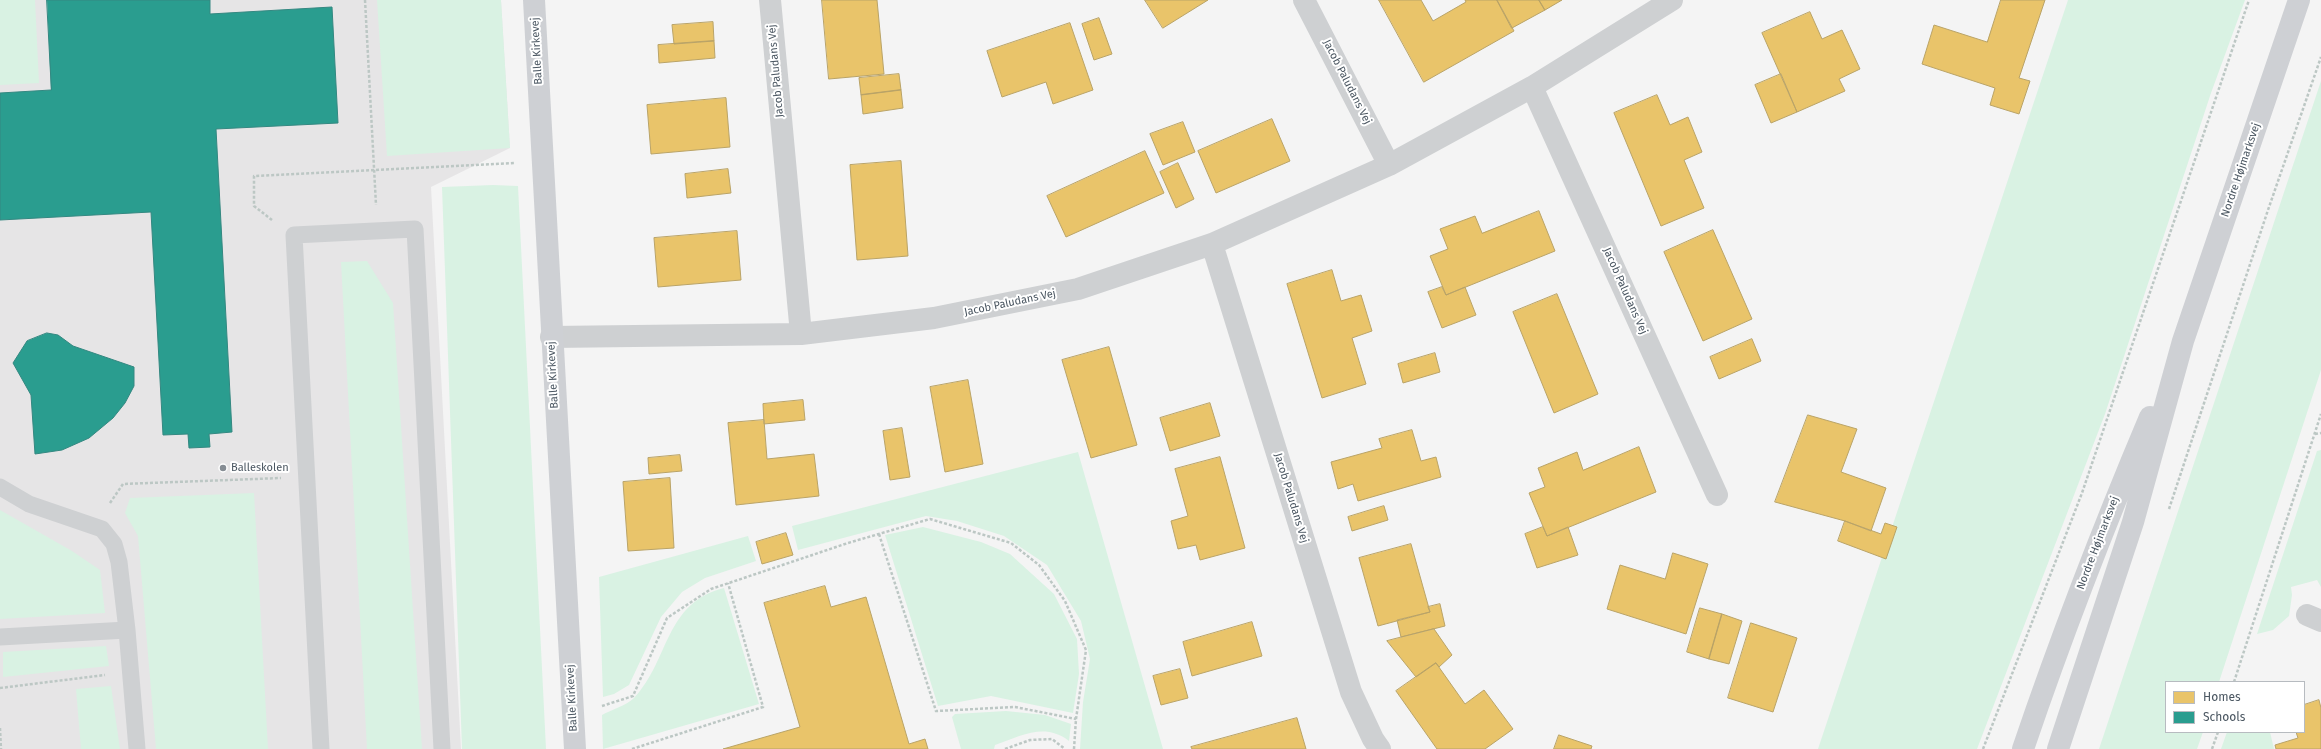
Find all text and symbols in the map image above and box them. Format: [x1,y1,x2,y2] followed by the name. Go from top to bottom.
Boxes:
[529,17,545,85] street label: Balle Kirkevej
[765,24,787,118] street label: Jacob Paludans Vej
[1320,37,1374,127] street label: Jacob Paludans Vej
[2219,121,2263,219] street label: Nordre Højmarksvej
[1600,246,1650,336] street label: Jacob Paludans Vej
[963,287,1057,319] street label: Jacob Paludans Vej
[545,341,561,409] street label: Balle Kirkevej
[1271,451,1311,545] street label: Jacob Paludans Vej
[231,461,289,475] place label: Balleskolen
[218,463,228,473] marker: Balleskolen
[2074,494,2122,592] street label: Nordre Højmarksvej
[564,664,580,732] street label: Balle Kirkevej
[2165,681,2305,733] legend
[2203,690,2241,704] text: Homes
[2203,710,2245,724] text: Schools

